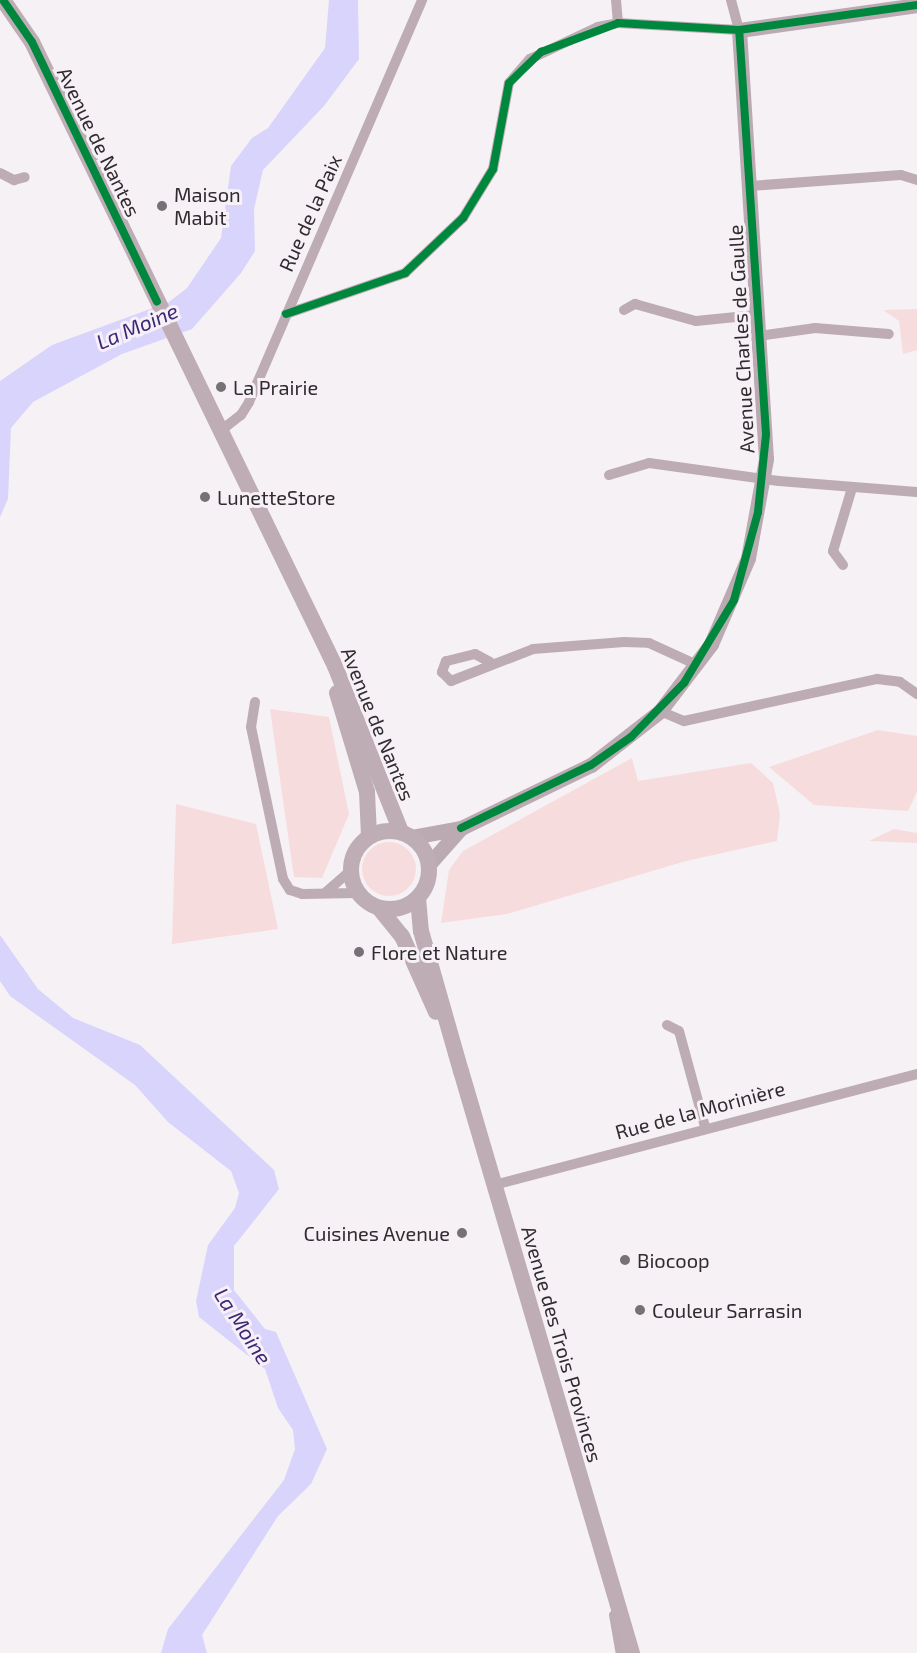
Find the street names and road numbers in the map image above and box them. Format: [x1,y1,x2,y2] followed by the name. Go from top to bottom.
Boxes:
[52,63,146,221] street label: Avenue de Nantes
[274,151,346,275] street label: Rue de la Paix
[723,224,759,454] street label: Avenue Charles de Gaulle
[336,644,420,804] street label: Avenue de Nantes
[613,1076,787,1144] street label: Rue de la Morinière
[517,1223,607,1465] street label: Avenue des Trois Provinces

